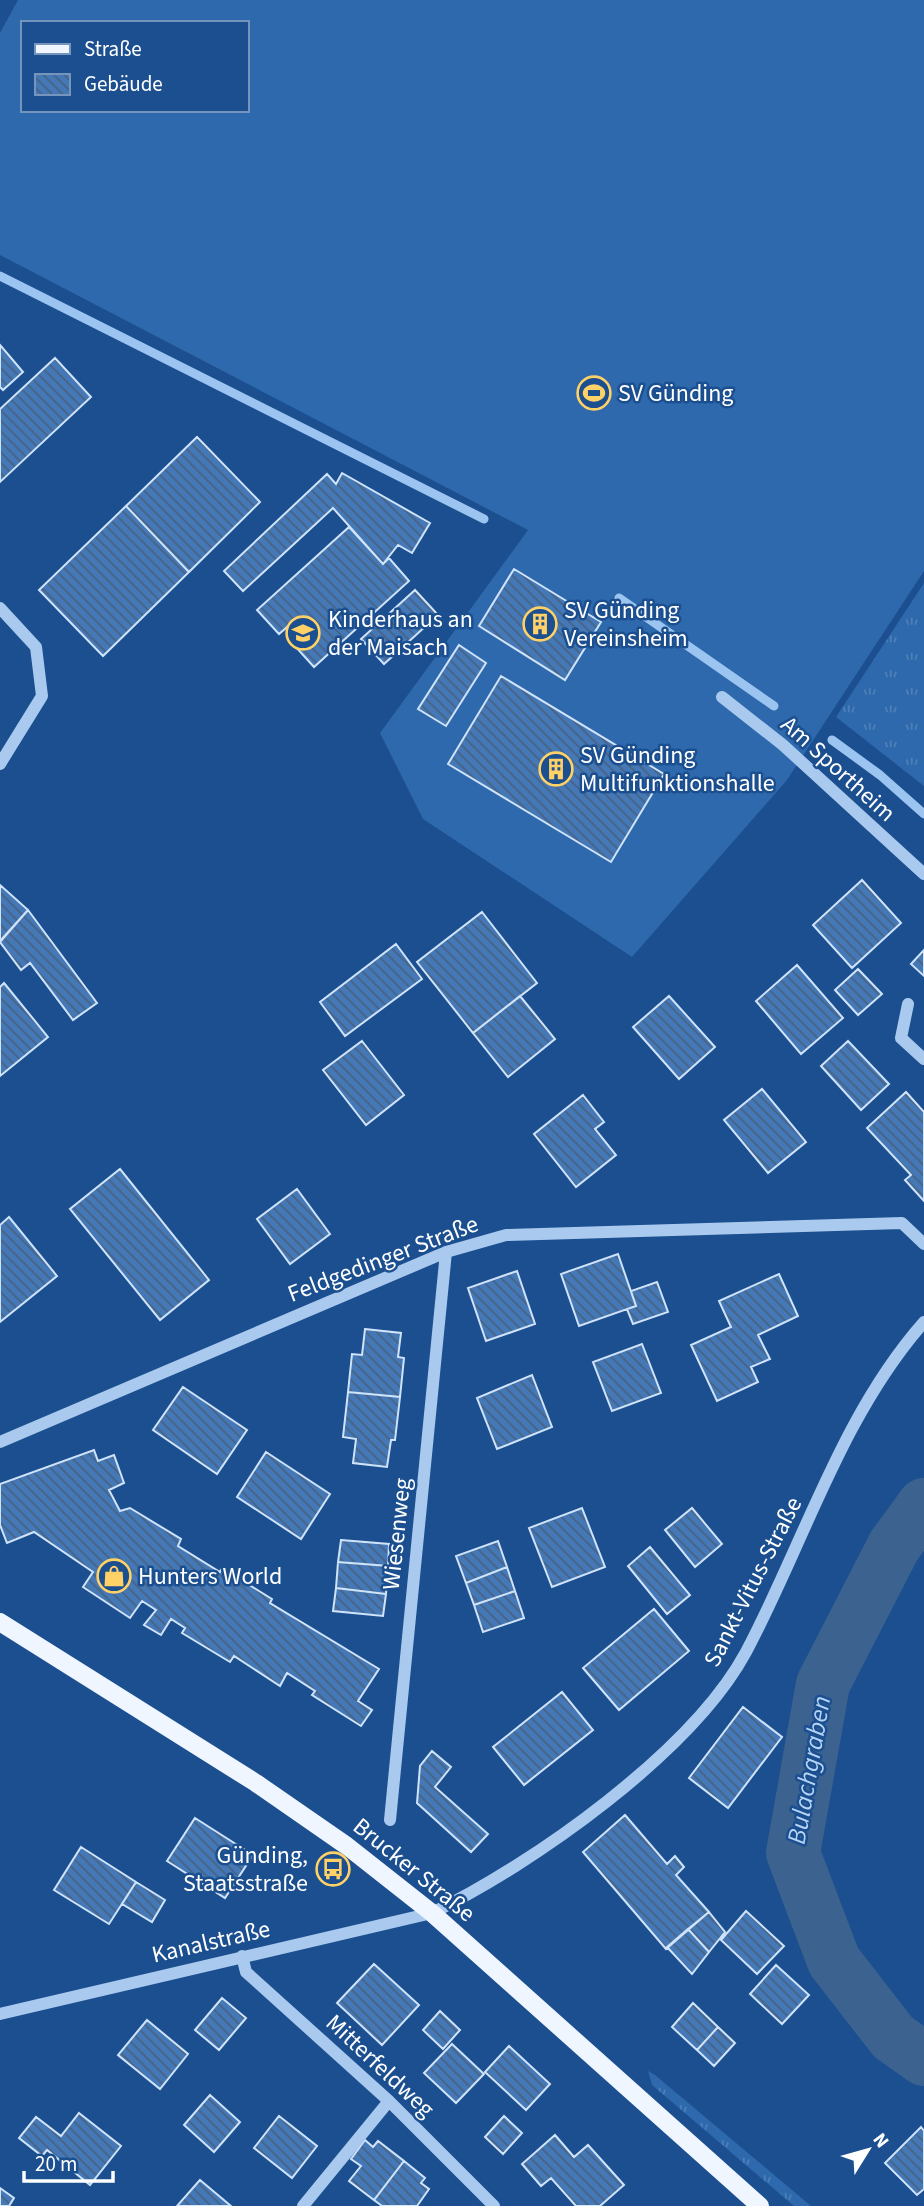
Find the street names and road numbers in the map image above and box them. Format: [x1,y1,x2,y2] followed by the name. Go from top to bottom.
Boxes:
[773,708,903,830] street label: Am Sportheim
[283,1207,483,1311] street label: Feldgedinger Straße
[374,1476,420,1592] street label: Wiesenweg
[695,1491,811,1673] street label: Sankt-Vitus-Straße
[345,1810,483,1930] street label: Brucker Straße
[148,1911,274,1973] street label: Kanalstraße
[318,2006,442,2126] street label: Mitterfeldweg

